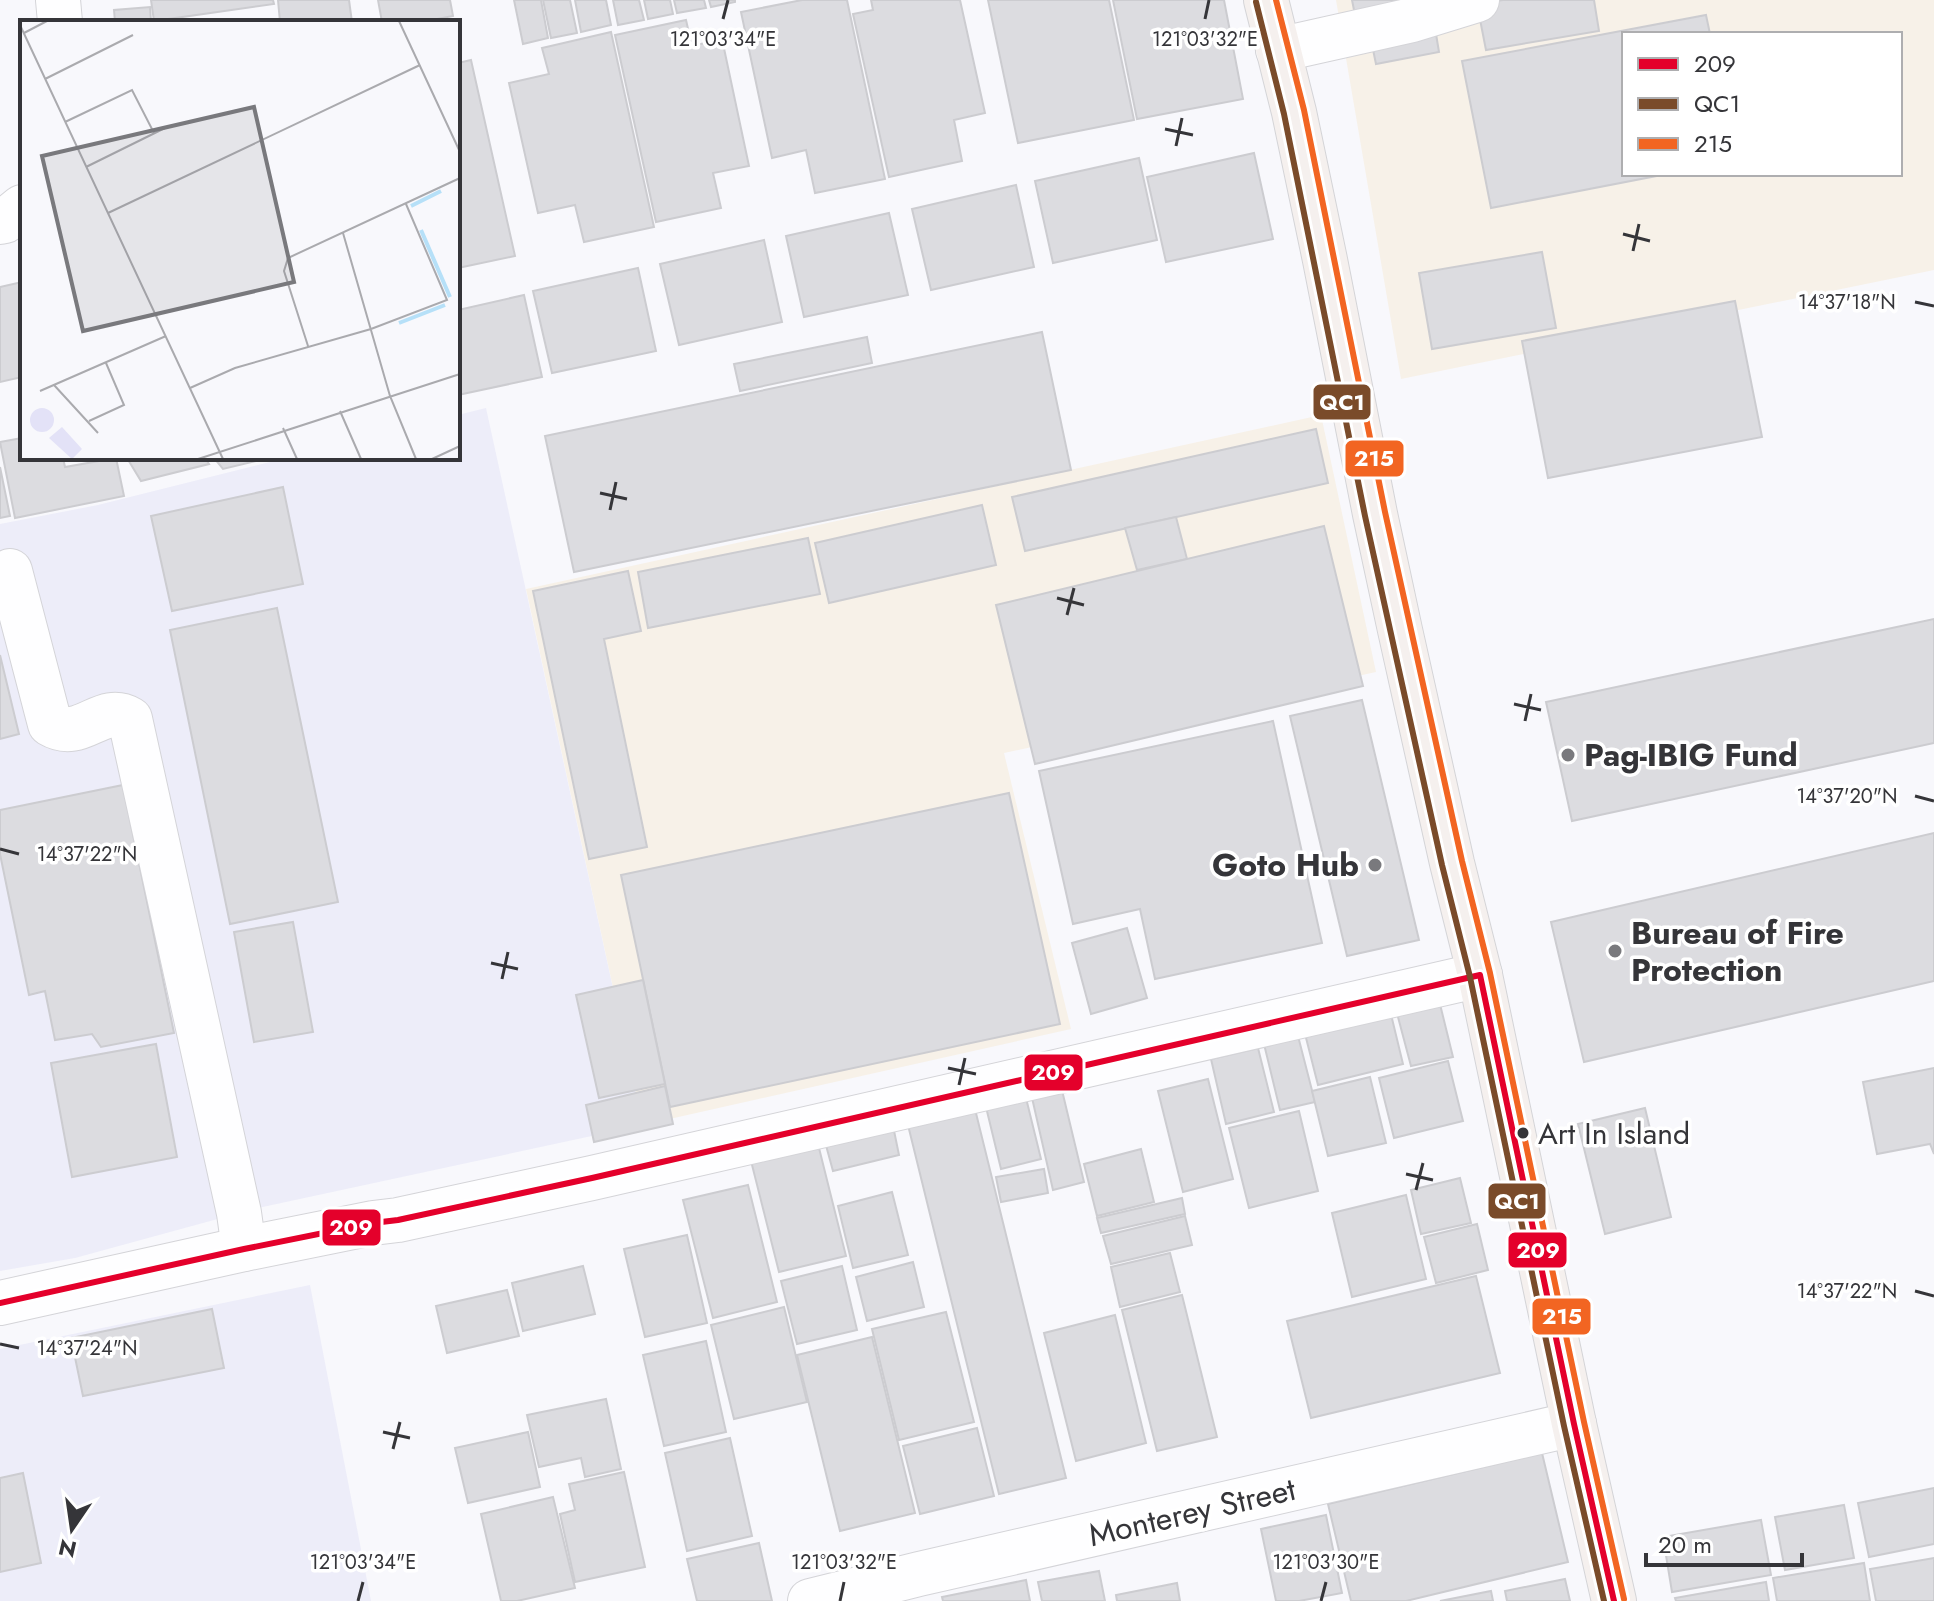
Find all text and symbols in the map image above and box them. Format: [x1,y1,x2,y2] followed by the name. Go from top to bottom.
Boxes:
[20,20,460,460] inset map
[670,25,776,54] text: 121°03'34"E
[1152,25,1258,54] text: 121°03'32"E
[1622,32,1902,176] legend
[1694,46,1736,81] text: 209
[1694,86,1740,121] text: QC1
[1694,126,1732,161] text: 215
[1798,288,1896,317] text: 14°37'18"N
[1312,383,1372,421] line badge: QC1
[1319,386,1365,418] text: QC1
[1344,439,1405,478] line badge: 215
[1354,442,1394,474] text: 215
[1584,732,1798,778] place label: Pag-IBIG Fund
[1559,746,1577,764] marker: Pag-IBIG Fund
[1796,782,1898,811] text: 14°37'20"N
[37,840,137,869] text: 14°37'22"N
[1212,842,1359,888] place label: Goto Hub
[1366,856,1384,874] marker: Goto Hub
[1631,910,1844,993] place label: Bureau of Fire Protection
[1606,942,1624,960] marker: Bureau of Fire Protection
[1023,1053,1084,1092] line badge: 209
[1031,1056,1075,1088] text: 209
[1538,1112,1690,1155] place label: Art In Island
[1515,1125,1531,1141] marker: Art In Island
[1487,1182,1547,1220] line badge: QC1
[1494,1185,1540,1217] text: QC1
[321,1208,382,1247] line badge: 209
[329,1211,373,1243] text: 209
[1507,1231,1568,1269] line badge: 209
[1516,1234,1560,1266] text: 209
[1797,1277,1897,1306] text: 14°37'22"N
[1531,1297,1592,1336] line badge: 215
[1542,1300,1582,1332] text: 215
[37,1334,137,1363] text: 14°37'24"N
[1084,1466,1300,1558] street label: Monterey Street
[32,1489,112,1569] north arrow
[1646,1517,1802,1567] scale bar
[1658,1527,1712,1562] text: 20 m
[55,1531,80,1566] text: N
[310,1548,416,1577] text: 121°03'34"E
[791,1548,897,1577] text: 121°03'32"E
[1273,1548,1379,1577] text: 121°03'30"E

